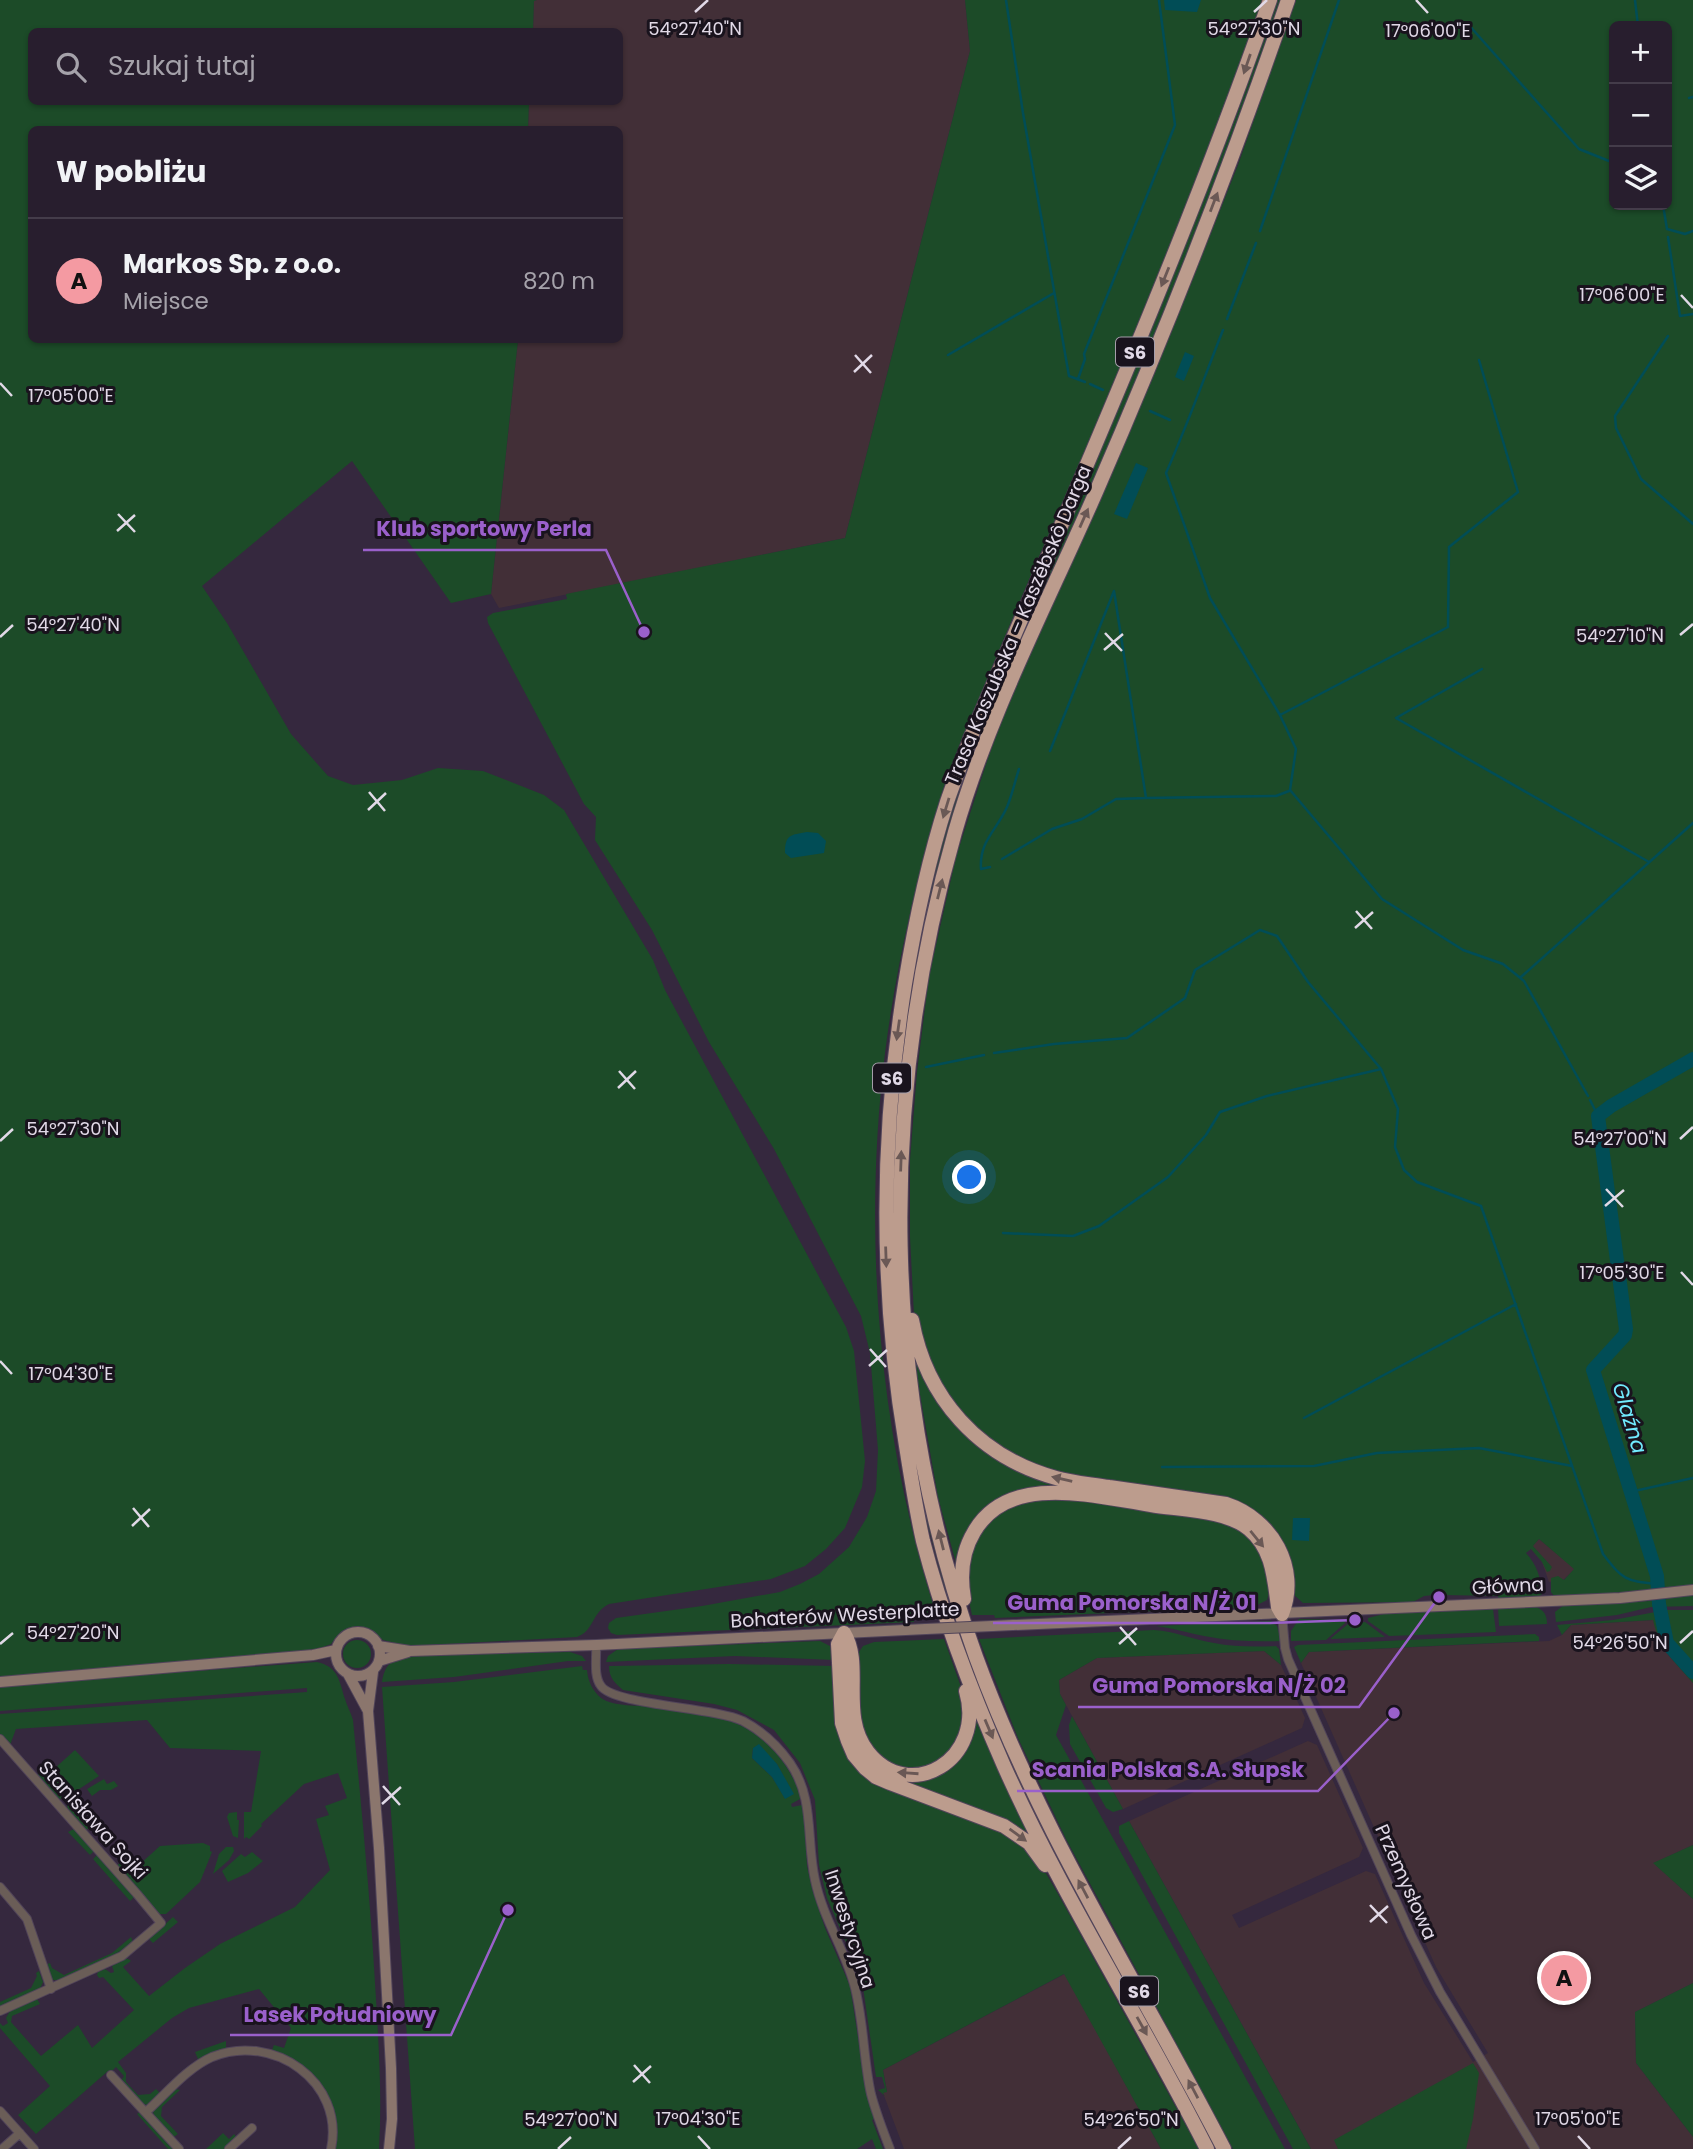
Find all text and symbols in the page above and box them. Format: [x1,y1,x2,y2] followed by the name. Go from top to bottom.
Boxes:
[648,16,742,41] text: 54°27'40"N
[1208,16,1300,41] text: 54°27'30"N
[1385,18,1471,43] text: 17°06'00"E
[1609,21,1672,210] map controls
[1609,21,1672,84] button: +
[28,28,623,105] search box
[52,48,90,86] icon: search
[108,48,256,84] text: Szukaj tutaj
[1241,54,1252,75] one-way arrow
[1609,84,1672,147] button: −
[1609,147,1672,210] button: layers
[56,150,207,193] text: W pobliżu
[1209,191,1220,212] one-way arrow
[123,246,341,282] text: Markos Sp. z o.o.
[71,265,87,297] text: A
[523,265,595,297] text: 820 m
[1160,266,1171,287] one-way arrow
[1579,282,1665,307] text: 17°06'00"E
[123,285,209,317] text: Miejsce
[1116,338,1154,366] road number: S6
[28,383,114,408] text: 17°05'00"E
[938,461,1098,789] street label: Trasa Kaszubska – Kaszëbskô Darga
[363,508,606,550] callout: Klub sportowy Perla
[1078,508,1090,528] one-way arrow
[376,514,592,543] text: Klub sportowy Perla
[26,612,120,637] text: 54°27'40"N
[1576,623,1664,648] text: 54°27'10"N
[941,798,951,819] one-way arrow
[935,878,945,899] one-way arrow
[892,1019,903,1041] one-way arrow
[873,1064,911,1092] road number: S6
[27,1116,119,1141] text: 54°27'30"N
[1573,1126,1667,1151] text: 54°27'00"N
[895,1149,907,1171] one-way arrow
[952,1160,986,1194] your location
[880,1246,891,1268] one-way arrow
[1580,1260,1664,1285] text: 17°05'30"E
[29,1361,113,1386] text: 17°04'30"E
[1605,1379,1655,1457] water label: Glaźna
[1051,1473,1073,1484] one-way arrow
[935,1528,946,1550] one-way arrow
[1249,1530,1264,1547] one-way arrow
[1471,1571,1545,1601] street label: Główna
[993,1581,1270,1623] callout: Guma Pomorska N/Ż 01
[1007,1588,1257,1617] text: Guma Pomorska N/Ż 01
[730,1596,960,1634] street label: Bohaterów Westerplatte
[27,1620,119,1645] text: 54°27'20"N
[1572,1630,1668,1655] text: 54°26'50"N
[1078,1665,1359,1707] callout: Guma Pomorska N/Ż 02
[1092,1671,1346,1700] text: Guma Pomorska N/Ż 02
[983,1719,994,1740] one-way arrow
[1017,1749,1318,1791] callout: Scania Polska S.A. Słupsk
[32,1755,154,1885] street label: Stanisława Sojki
[1032,1755,1304,1784] text: Scania Polska S.A. Słupsk
[897,1767,919,1778] one-way arrow
[1368,1820,1444,1944] street label: Przemysłowa
[1009,1828,1027,1842] one-way arrow
[818,1866,882,1992] street label: Inwestycyjna
[1077,1879,1089,1899] one-way arrow
[1541,1952,1587,2004] pin: A
[1120,1977,1158,2006] road number: S6
[230,1993,451,2035] callout: Lasek Południowy
[243,2000,437,2029] text: Lasek Południowy
[1136,2016,1148,2036] one-way arrow
[1187,2079,1199,2098] one-way arrow
[656,2106,740,2131] text: 17°04'30"E
[1535,2106,1621,2131] text: 17°05'00"E
[524,2107,618,2132] text: 54°27'00"N
[1083,2107,1179,2132] text: 54°26'50"N

